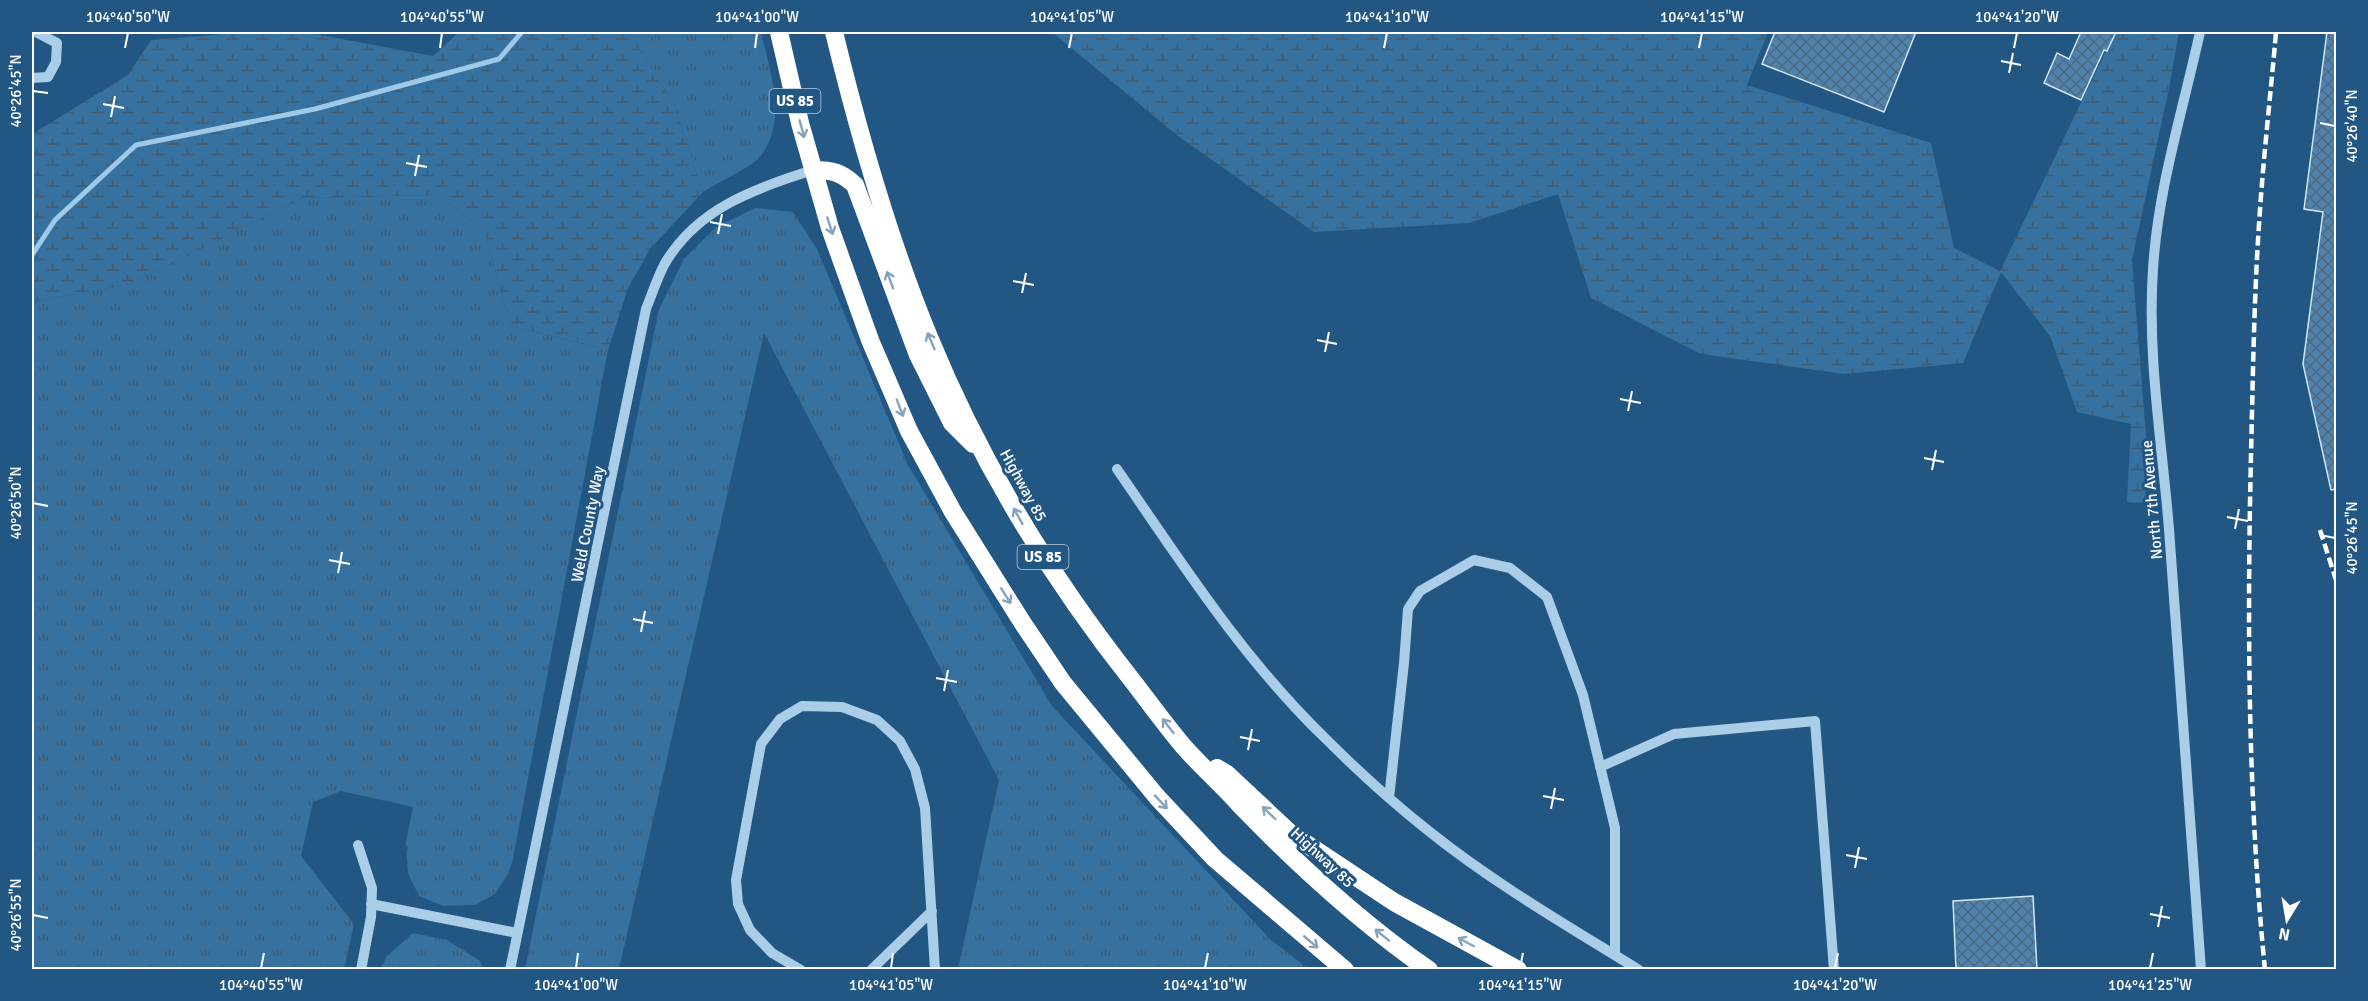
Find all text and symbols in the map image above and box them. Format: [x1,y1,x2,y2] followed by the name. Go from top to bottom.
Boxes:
[86,8,170,26] text: 104°40'50"W
[400,8,484,26] text: 104°40'55"W
[715,8,799,26] text: 104°41'00"W
[1030,8,1114,26] text: 104°41'05"W
[1345,8,1429,26] text: 104°41'10"W
[1660,8,1744,26] text: 104°41'15"W
[1975,8,2059,26] text: 104°41'20"W
[7,54,25,128] text: 40°26'45"N
[770,89,820,113] road number: US 85
[2343,89,2361,163] text: 40°26'40"N
[796,119,808,138] one-way arrow
[825,216,836,235] one-way arrow
[884,271,895,290] one-way arrow
[925,333,936,351] one-way arrow
[895,398,906,417] one-way arrow
[2137,439,2167,560] street label: North 7th Avenue
[995,446,1051,525] street label: Highway 85
[567,464,609,584] street label: Weld County Way
[7,466,25,540] text: 40°26'50"N
[2343,501,2361,575] text: 40°26'45"N
[1012,508,1024,525] one-way arrow
[1018,545,1068,569] road number: US 85
[1000,587,1012,604] one-way arrow
[1161,718,1174,734] one-way arrow
[1154,794,1168,809] one-way arrow
[1261,806,1276,820] one-way arrow
[1286,823,1358,892] street label: Highway 85
[7,878,25,952] text: 40°26'55"N
[2257,890,2317,950] north arrow
[2277,923,2292,945] text: N
[1374,928,1390,941] one-way arrow
[1303,935,1318,949] one-way arrow
[1458,936,1476,947] one-way arrow
[219,976,303,994] text: 104°40'55"W
[534,976,618,994] text: 104°41'00"W
[849,976,933,994] text: 104°41'05"W
[1163,976,1247,994] text: 104°41'10"W
[1478,976,1562,994] text: 104°41'15"W
[1793,976,1877,994] text: 104°41'20"W
[2108,976,2192,994] text: 104°41'25"W

